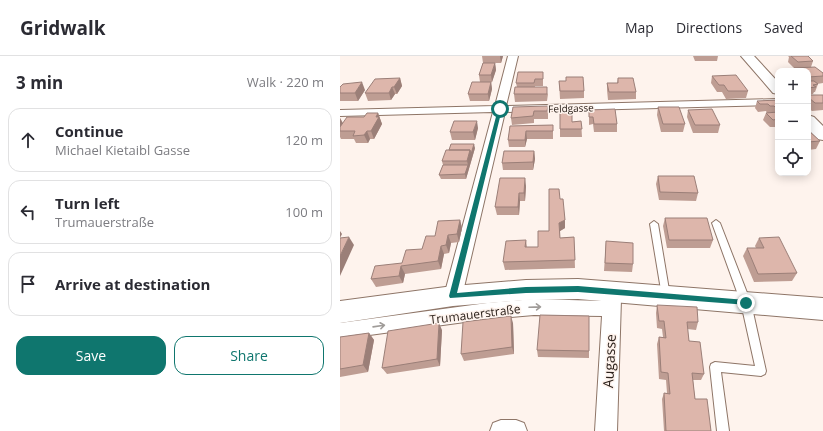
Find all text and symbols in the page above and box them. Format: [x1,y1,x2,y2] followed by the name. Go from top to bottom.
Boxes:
[20,15,106,41] text: Gridwalk
[625,18,654,37] text: Map
[676,18,742,37] text: Directions
[764,18,803,37] text: Saved
[775,68,811,176] map controls
[775,68,811,104] button: +
[16,71,63,94] text: 3 min
[247,73,324,91] text: Walk · 220 m
[491,100,509,118] route start
[548,100,594,116] street label: Feldgasse
[775,104,811,140] button: −
[55,121,123,141] text: Continue
[17,129,39,151] icon: ahead
[285,131,323,149] text: 120 m
[775,140,811,176] button: locate
[55,141,190,159] text: Michael Kietaibl Gasse
[55,193,120,213] text: Turn left
[17,201,39,223] icon: left
[285,203,323,221] text: 100 m
[55,213,154,231] text: Trumauerstraße
[17,273,39,295] icon: arrive
[55,274,210,294] text: Arrive at destination
[737,294,755,312] route end
[429,300,522,328] street label: Trumauerstraße
[528,303,541,311] one-way arrow
[372,322,385,330] one-way arrow
[598,333,620,388] street label: Augasse
[16,336,166,375] button: Save
[174,336,324,375] button: Share

